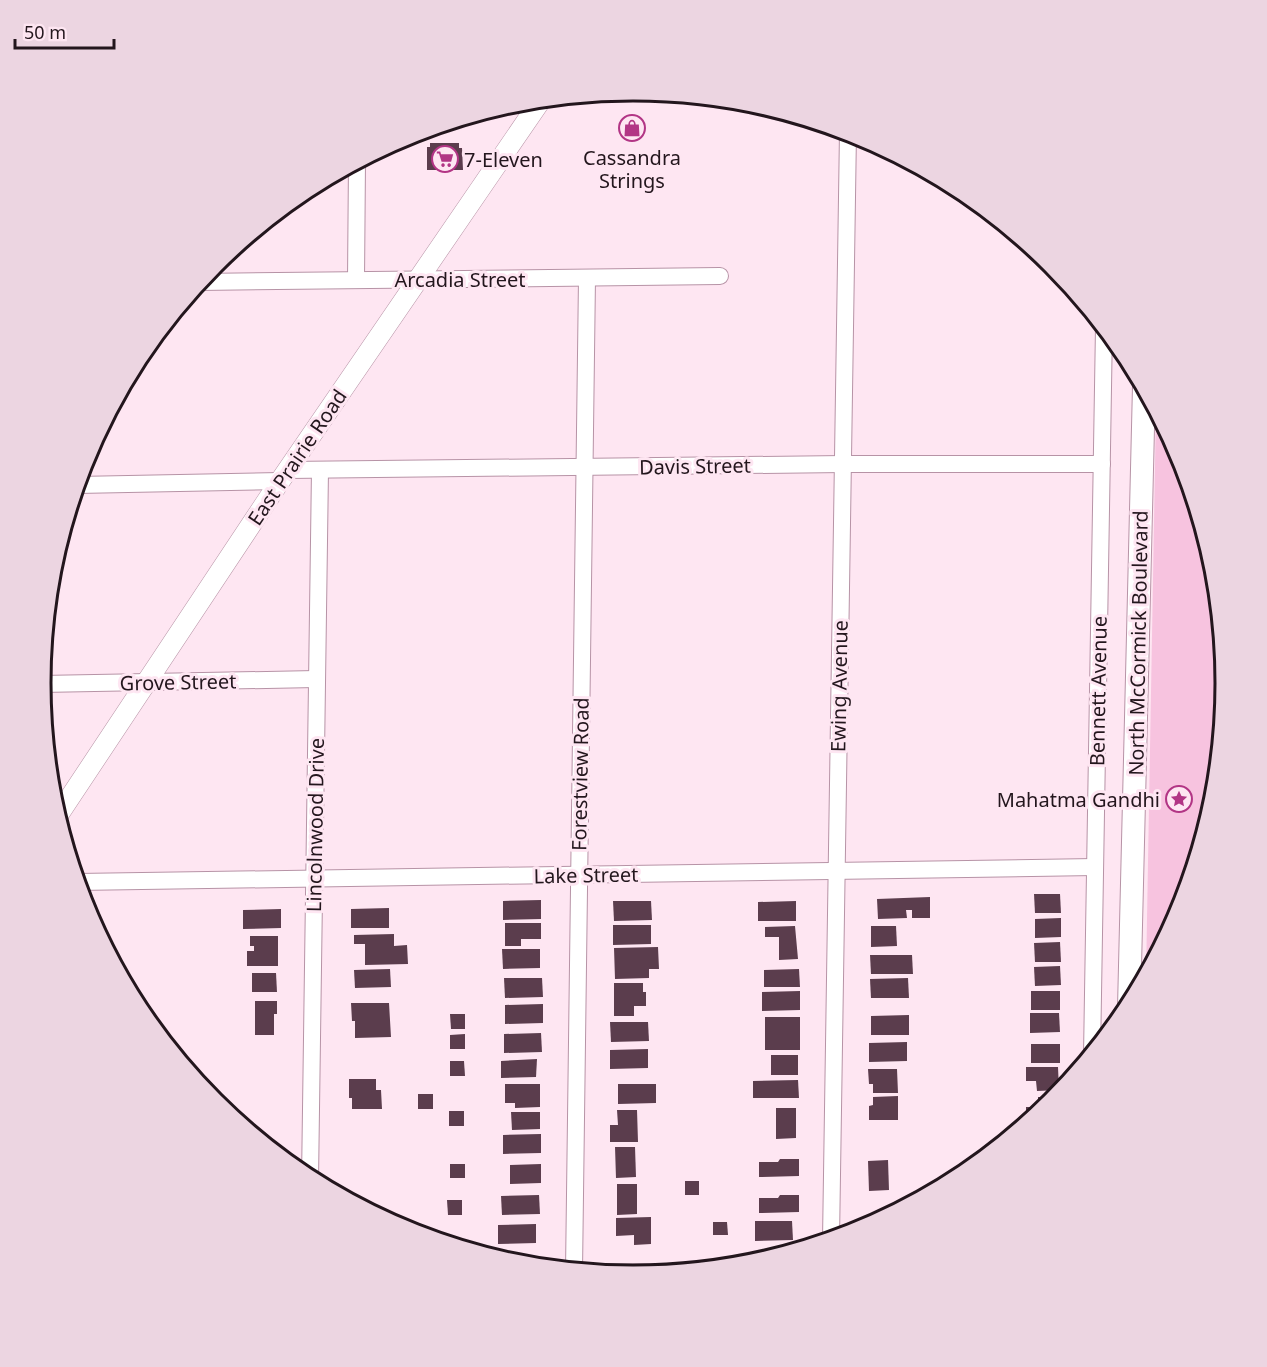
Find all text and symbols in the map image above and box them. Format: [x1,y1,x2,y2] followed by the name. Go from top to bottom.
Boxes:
[15,12,114,50] scale bar
[24,20,66,44] text: 50 m
[617,113,647,143] shop icon: Cassandra Strings
[430,144,460,174] supermarket icon: 7-Eleven
[583,144,681,194] place label: Cassandra Strings
[464,146,543,173] place label: 7-Eleven
[394,266,526,293] street label: Arcadia Street
[241,384,353,530] street label: East Prairie Road
[639,452,751,480] street label: Davis Street
[1122,510,1154,776] street label: North McCormick Boulevard
[1083,616,1113,766] street label: Bennett Avenue
[824,620,854,752] street label: Ewing Avenue
[119,667,237,697] street label: Grove Street
[565,697,595,851] street label: Forestview Road
[300,738,330,912] street label: Lincolnwood Drive
[1164,784,1194,814] place icon: Mahatma Gandhi
[997,786,1160,813] place label: Mahatma Gandhi
[533,861,639,889] street label: Lake Street

